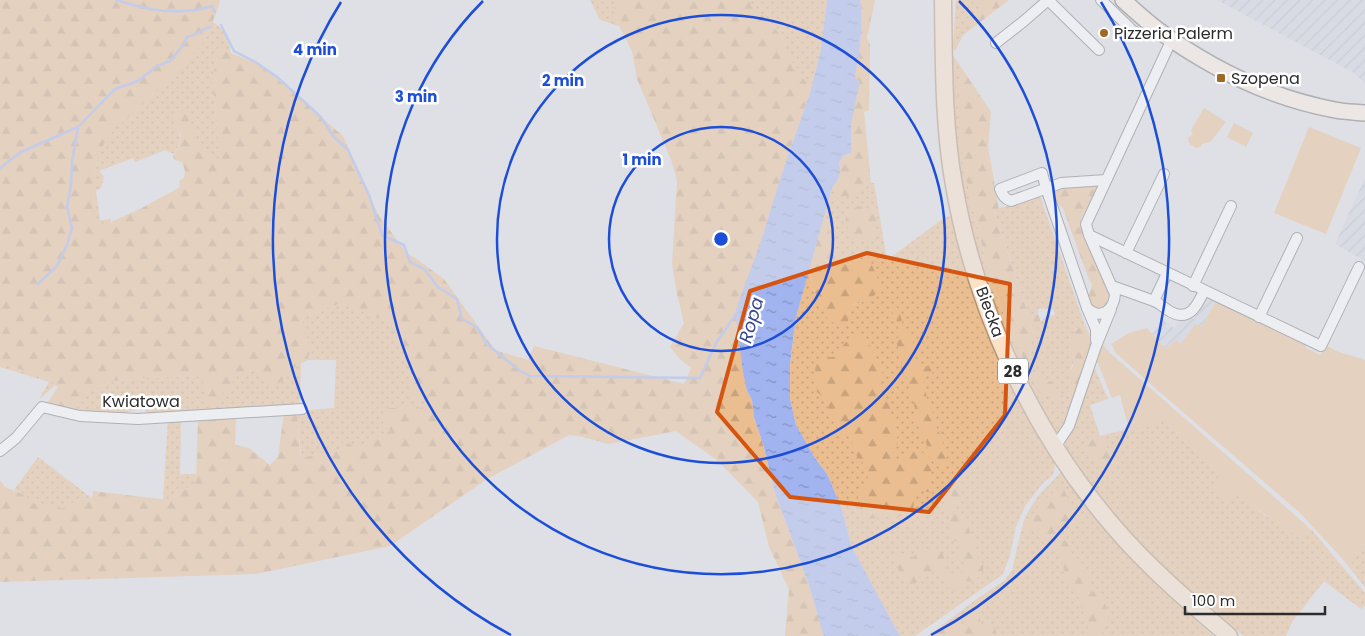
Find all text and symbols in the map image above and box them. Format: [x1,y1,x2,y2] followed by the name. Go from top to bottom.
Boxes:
[1114,22,1233,45] place label: Pizzeria Palerm
[1098,27,1110,39] marker: Pizzeria Palerm
[293,39,337,60] text: 4 min
[1231,67,1300,90] place label: Szopena
[542,70,584,91] text: 2 min
[1215,72,1227,84] marker: Szopena
[395,86,437,107] text: 3 min
[622,149,662,170] text: 1 min
[712,230,730,248] centre of rings
[970,283,1010,341] street label: Biecka
[733,294,769,346] water label: Ropa
[998,358,1028,384] road number: 28
[102,390,180,413] street label: Kwiatowa
[1185,584,1325,616] scale bar
[1192,590,1235,611] text: 100 m

